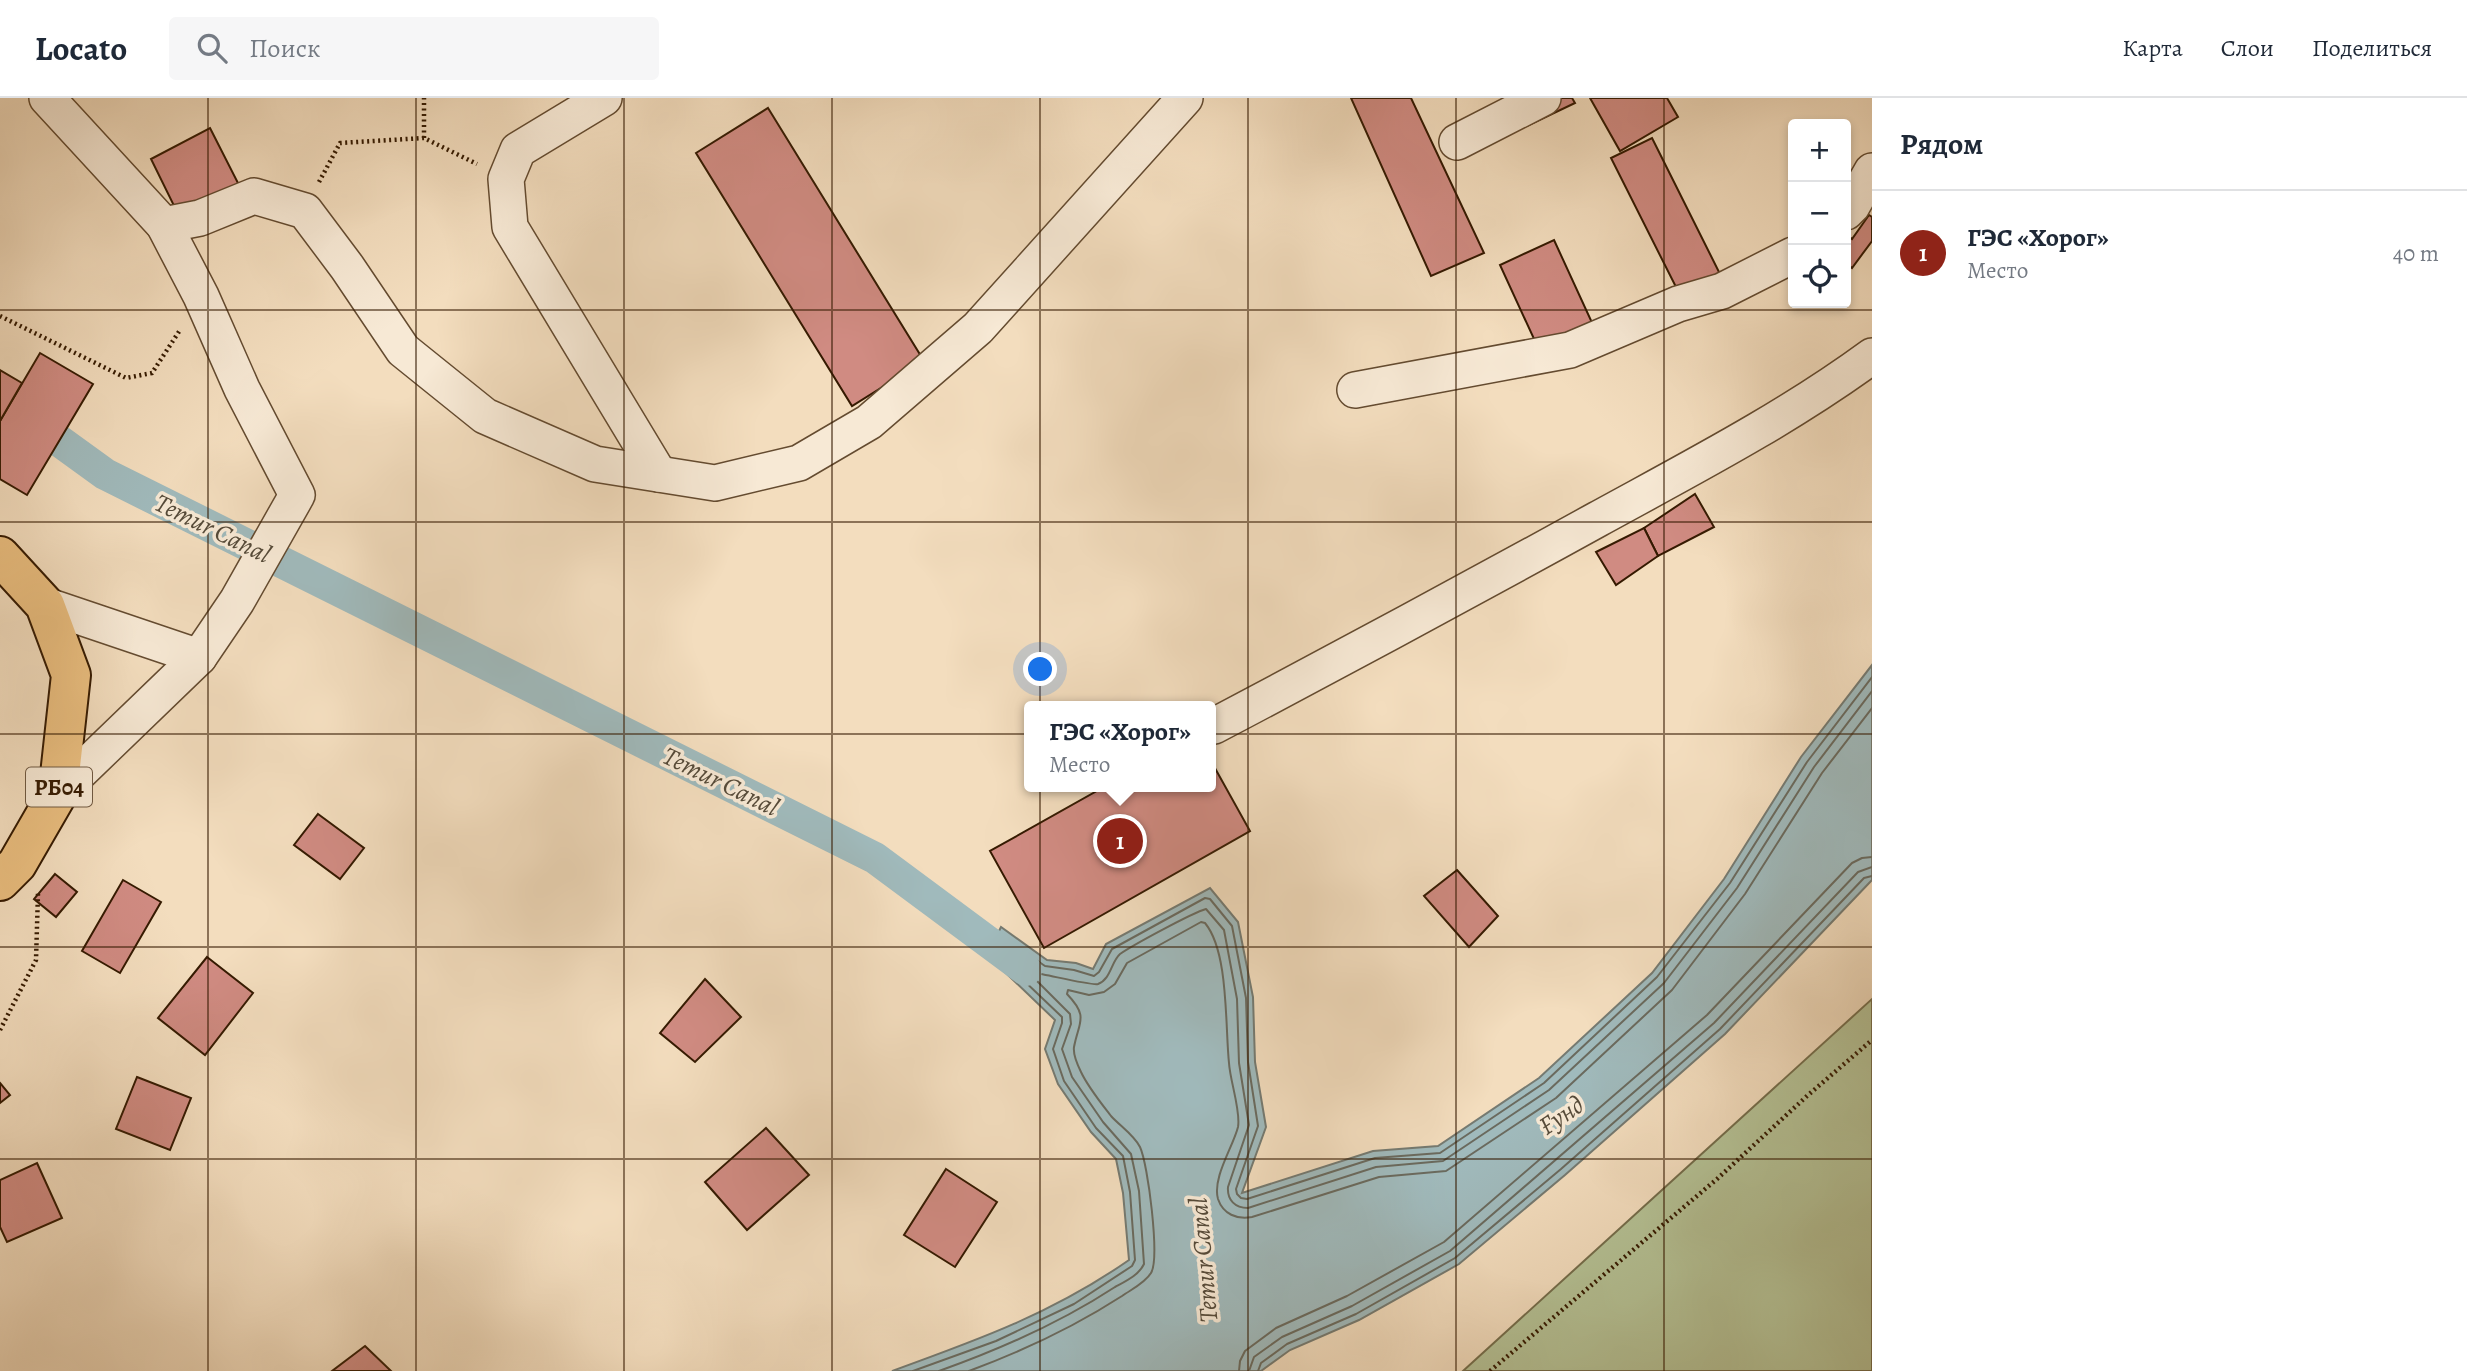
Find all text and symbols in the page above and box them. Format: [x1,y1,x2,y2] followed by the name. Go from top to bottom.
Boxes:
[169,17,659,80] search box
[35,26,127,71] text: Locato
[193,29,231,67] icon: search
[249,31,320,66] text: Поиск
[2122,32,2183,64] text: Карта
[2221,32,2274,64] text: Слои
[2312,32,2432,64] text: Поделиться
[1788,119,1851,308] map controls
[1788,119,1851,182] button: +
[1900,124,1983,164] text: Рядом
[1788,182,1851,245] button: −
[1967,220,2109,255] text: ГЭС «Хорог»
[1919,238,1927,269] text: 1
[2393,238,2439,269] text: 40 m
[1788,245,1851,308] button: locate
[1967,255,2028,286] text: Место
[149,485,277,572] water label: Temur Canal
[1023,652,1057,686] your location
[1024,701,1216,792] popup
[1049,714,1191,749] text: ГЭС «Хорог»
[657,738,785,825] water label: Temur Canal
[1049,749,1110,780] text: Место
[26,768,92,806] road number: РБ04
[1097,815,1143,867] pin: 1
[1532,1088,1591,1143] water label: Ғунд
[1181,1196,1226,1324] water label: Temur Canal

